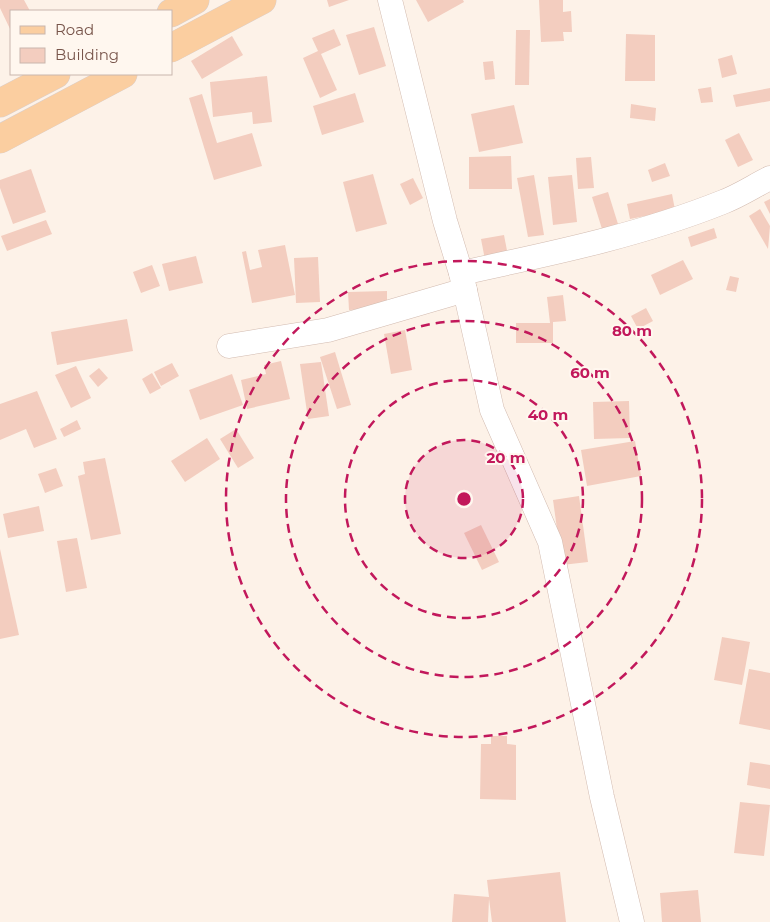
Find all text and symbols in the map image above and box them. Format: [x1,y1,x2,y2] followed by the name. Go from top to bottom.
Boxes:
[10,10,172,75] legend
[55,20,94,39] text: Road
[55,45,119,64] text: Building
[612,321,652,340] text: 80 m
[570,363,610,382] text: 60 m
[528,405,568,424] text: 40 m
[486,448,526,467] text: 20 m
[455,490,473,508] centre of rings

